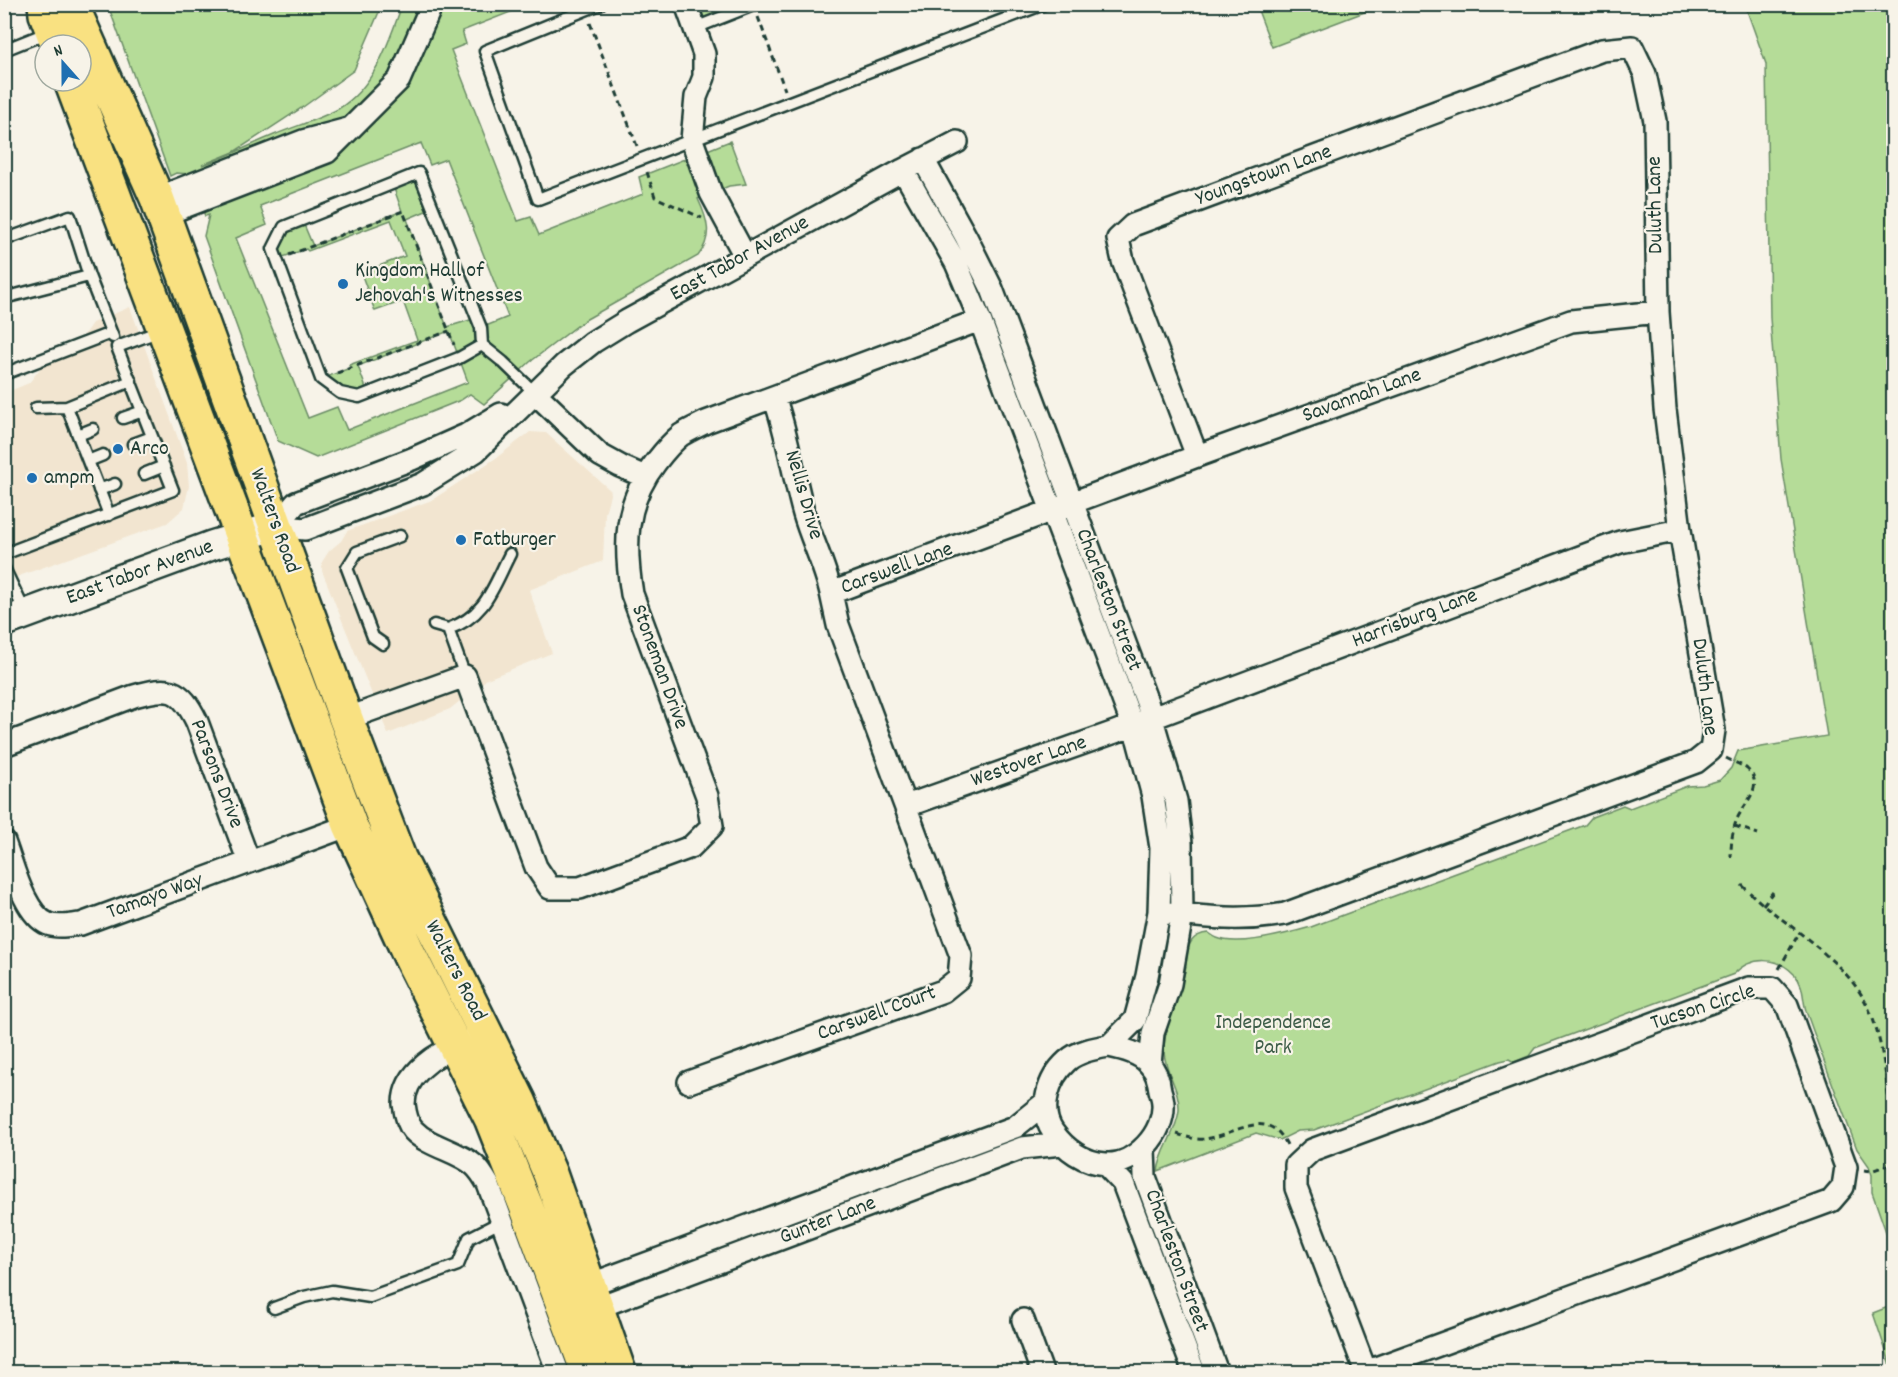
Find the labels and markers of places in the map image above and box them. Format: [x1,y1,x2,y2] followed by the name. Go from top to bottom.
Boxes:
[355,256,523,312] place label: Kingdom Hall of Jehovah's Witnesses
[336,277,350,291] marker: Kingdom Hall of Jehovah's Witnesses
[130,434,169,465] place label: Arco
[111,442,125,456] marker: Arco
[44,463,95,494] place label: ampm
[25,471,39,485] marker: ampm
[473,525,557,556] place label: Fatburger
[454,533,468,547] marker: Fatburger

